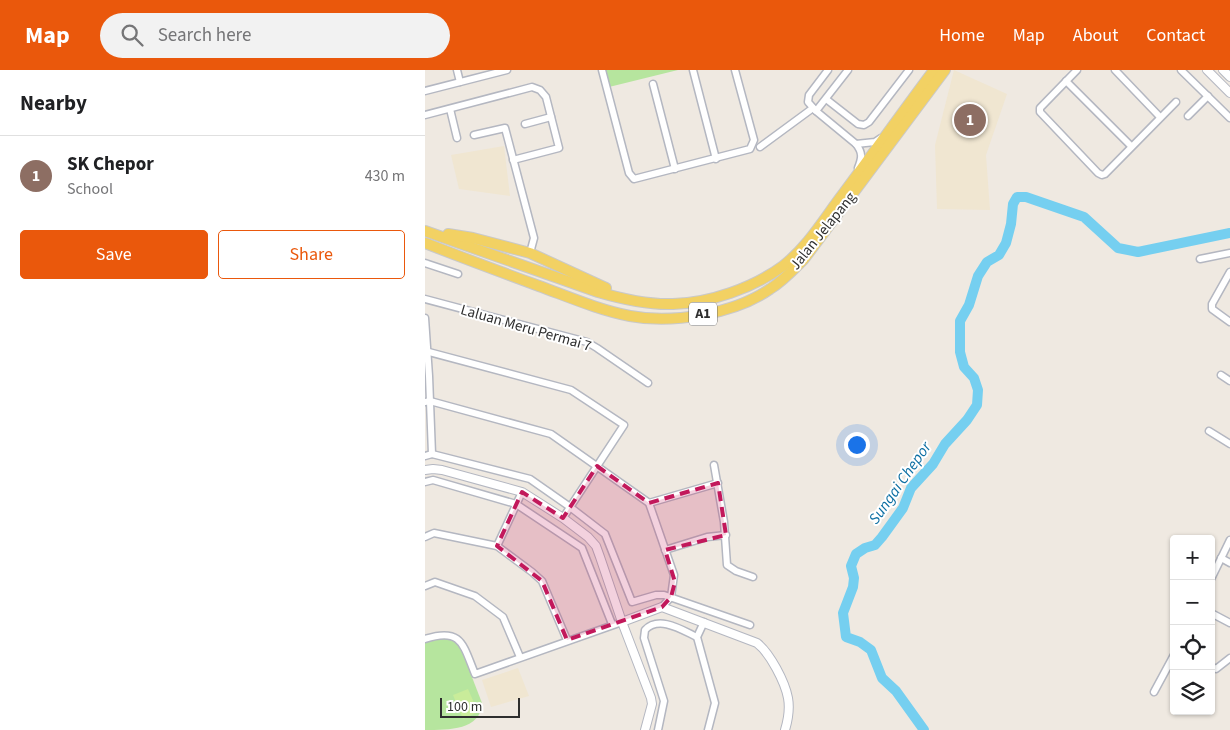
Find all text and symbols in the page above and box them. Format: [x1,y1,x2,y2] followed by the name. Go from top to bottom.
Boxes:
[100,13,450,58] search box
[25,18,70,53] text: Map
[118,21,146,49] icon: search
[158,22,251,49] text: Search here
[939,23,985,48] text: Home
[1013,23,1045,48] text: Map
[1073,23,1118,48] text: About
[1146,23,1205,48] text: Contact
[20,88,87,118] text: Nearby
[954,101,986,139] pin: 1
[67,151,154,178] text: SK Chepor
[32,165,40,187] text: 1
[365,165,405,187] text: 430 m
[67,178,113,200] text: School
[785,187,861,274] street label: Jalan Jelapang
[20,230,208,279] button: Save
[218,230,405,279] button: Share
[458,299,594,357] street label: Laluan Meru Permai 7
[689,302,717,325] road number: A1
[844,432,870,458] your location
[863,436,937,529] water label: Sungai Chepor
[1170,535,1215,715] map controls
[1170,535,1215,580] button: +
[1170,580,1215,625] button: −
[1170,625,1215,670] button: locate
[1170,670,1215,715] button: layers
[440,695,520,718] scale bar
[447,697,482,717] text: 100 m

